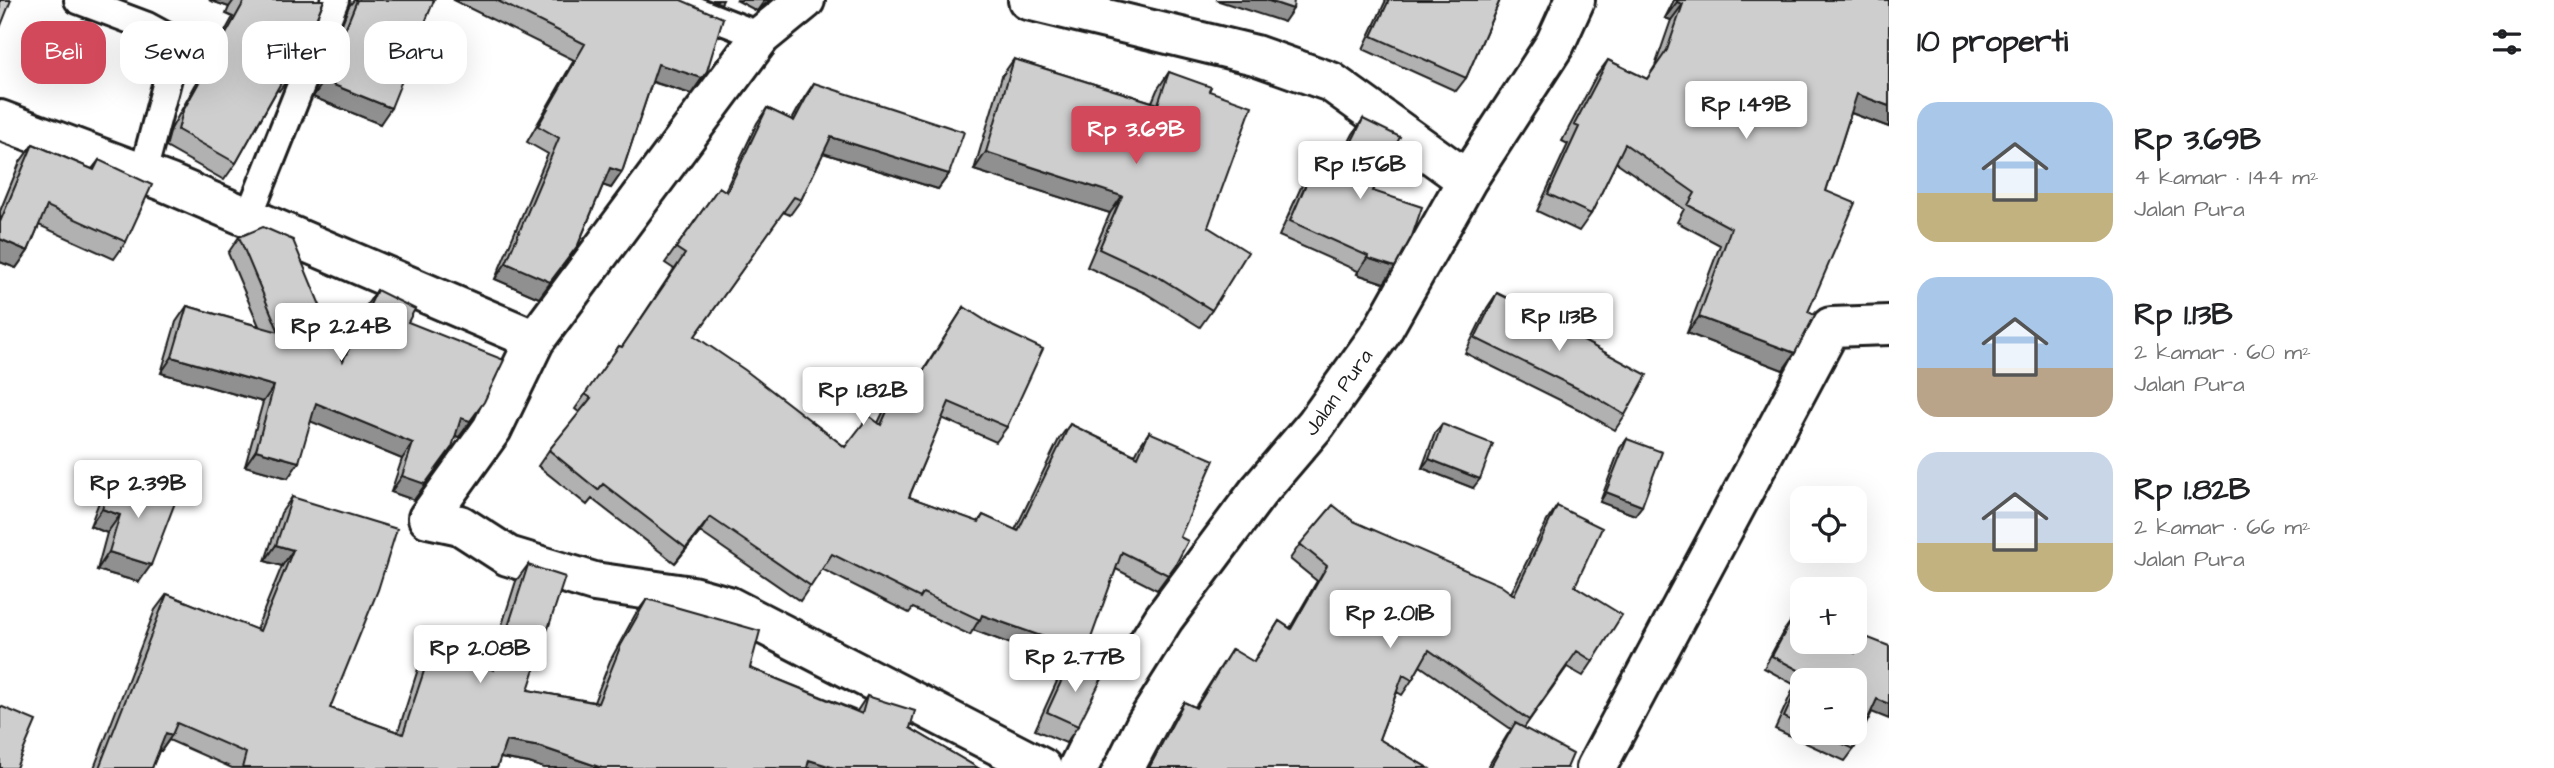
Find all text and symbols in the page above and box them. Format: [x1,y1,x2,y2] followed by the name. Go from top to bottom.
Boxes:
[21,21,106,84] chip: Beli
[120,21,228,84] chip: Sewa
[242,21,350,84] chip: Filter
[364,21,467,84] chip: Baru
[1917,21,2068,63] text: 10 properti
[2488,23,2526,61] icon: filters
[1674,82,1818,141] pin: Rp 1.49B
[1701,88,1791,120] text: Rp 1.49B
[1064,106,1208,166] pin: Rp 3.69B
[1087,113,1185,145] text: Rp 3.69B
[2134,119,2261,161] text: Rp 3.69B
[1973,130,2057,214] icon: home
[1288,142,1432,201] pin: Rp 1.56B
[1314,148,1406,180] text: Rp 1.56B
[2134,161,2319,193] text: 4 kamar · 144 m²
[2134,193,2245,225] text: Jalan Pura
[1487,294,1631,353] pin: Rp 1.13B
[2134,294,2233,336] text: Rp 1.13B
[1521,300,1597,332] text: Rp 1.13B
[269,304,413,363] pin: Rp 2.24B
[1973,305,2057,389] icon: home
[291,310,391,342] text: Rp 2.24B
[2134,336,2311,368] text: 2 kamar · 60 m²
[1297,343,1380,442] street label: Jalan Pura
[791,368,935,427] pin: Rp 1.82B
[2134,368,2245,400] text: Jalan Pura
[818,374,908,406] text: Rp 1.82B
[66,461,210,520] pin: Rp 2.39B
[90,467,186,499] text: Rp 2.39B
[2134,469,2250,511] text: Rp 1.82B
[1973,480,2057,564] icon: home
[1790,486,1867,745] map controls
[1790,486,1867,563] button: locate
[2134,511,2311,543] text: 2 kamar · 66 m²
[2134,543,2245,575] text: Jalan Pura
[1790,577,1867,654] button: +
[1318,590,1462,650] pin: Rp 2.01B
[1346,597,1434,629] text: Rp 2.01B
[408,626,552,685] pin: Rp 2.08B
[430,632,530,664] text: Rp 2.08B
[1003,634,1147,694] pin: Rp 2.77B
[1025,641,1125,673] text: Rp 2.77B
[1790,668,1867,745] button: −

